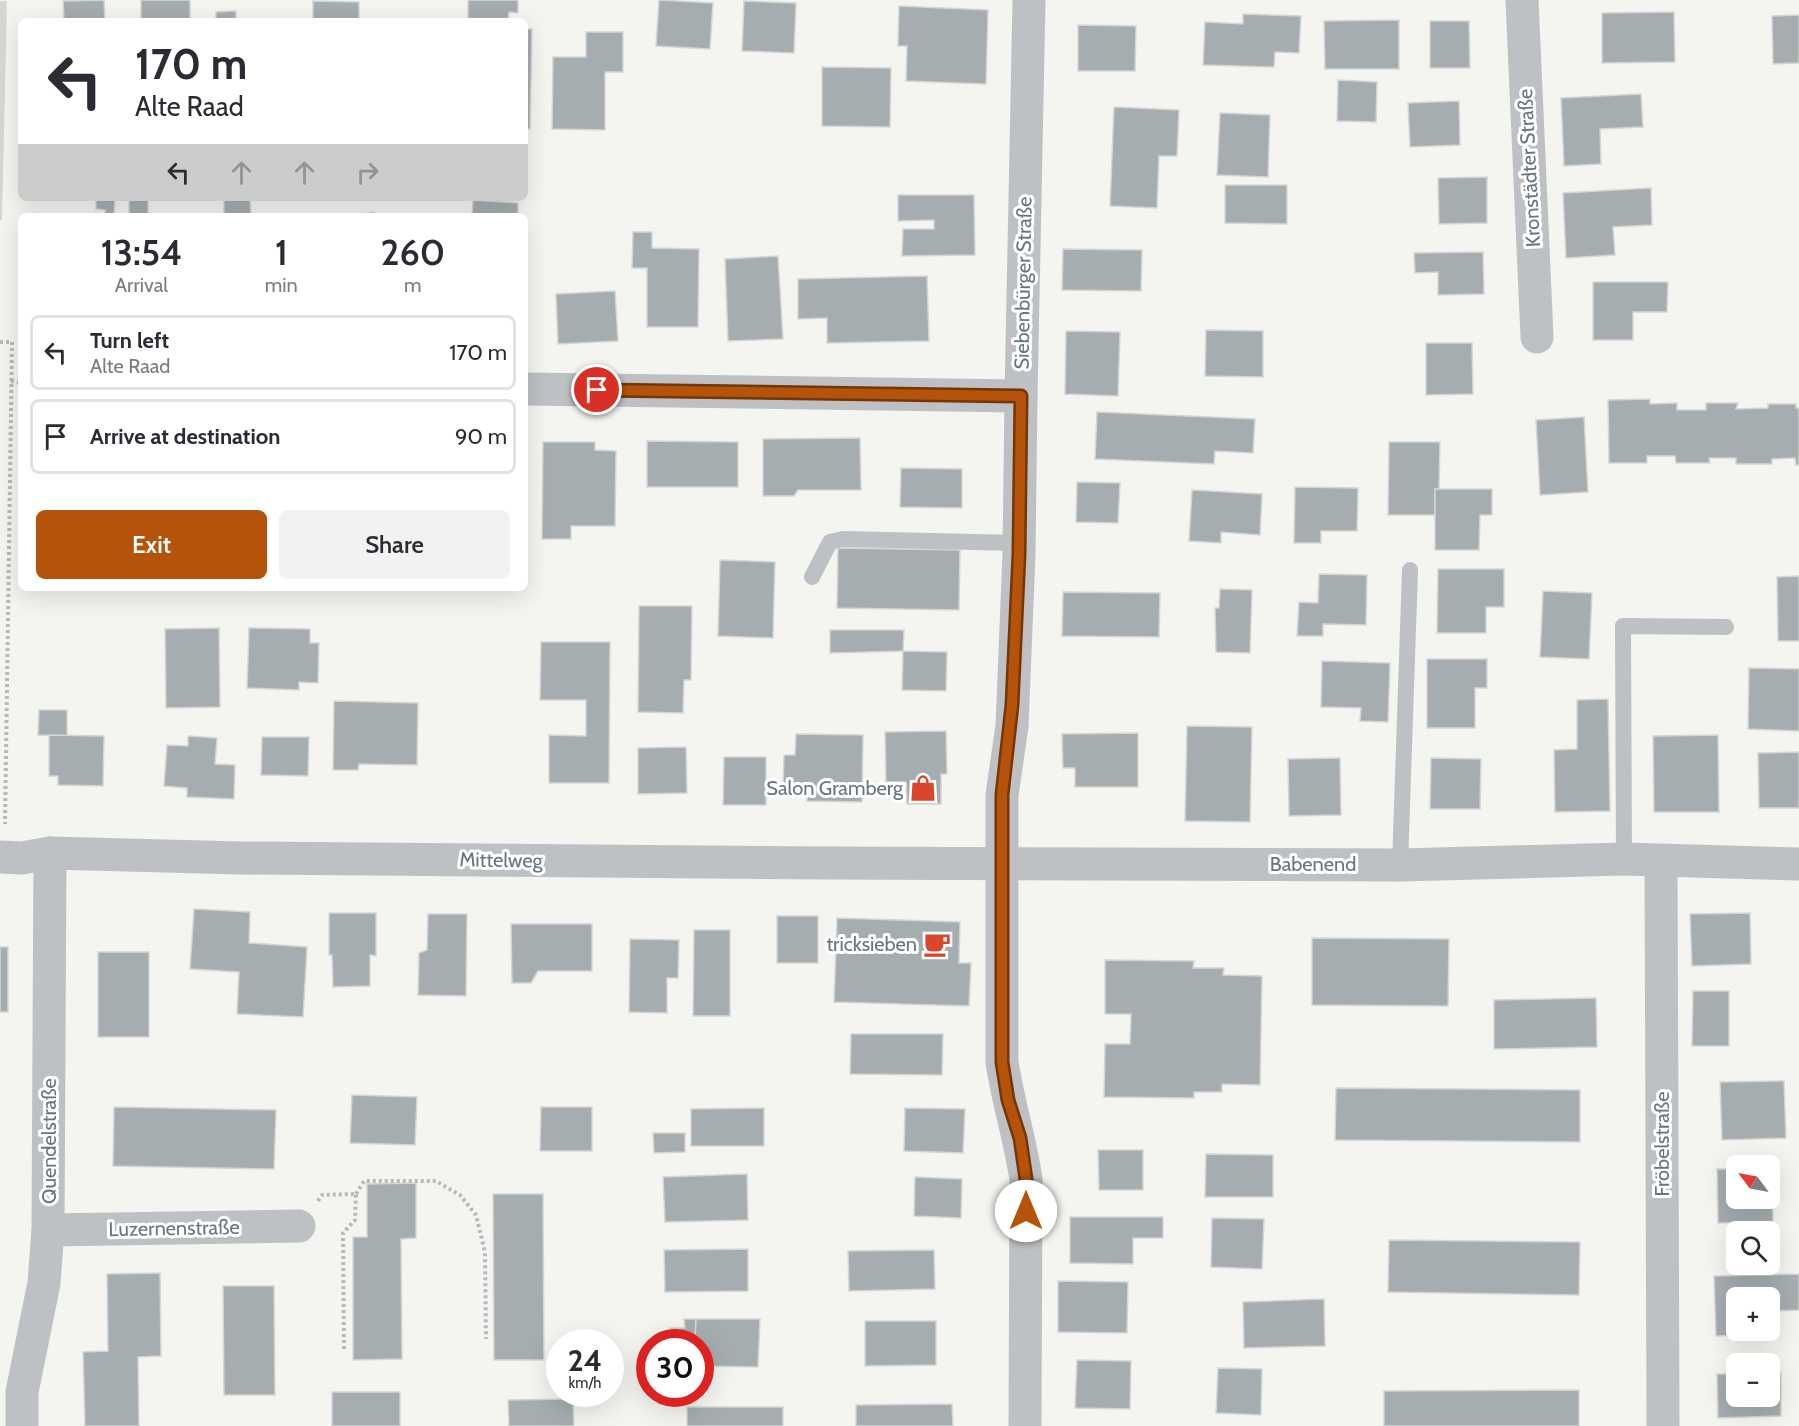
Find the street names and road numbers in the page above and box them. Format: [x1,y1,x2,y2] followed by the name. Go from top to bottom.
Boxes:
[1513,88,1545,248] street label: Kronstädter Straße
[1009,196,1037,370] street label: Siebenbürger Straße
[459,847,544,873] street label: Mittelweg
[1270,852,1356,876] street label: Babenend
[37,1078,61,1204] street label: Quendelstraße
[1650,1091,1674,1197] street label: Fröbelstraße
[108,1215,240,1241] street label: Luzernenstraße

